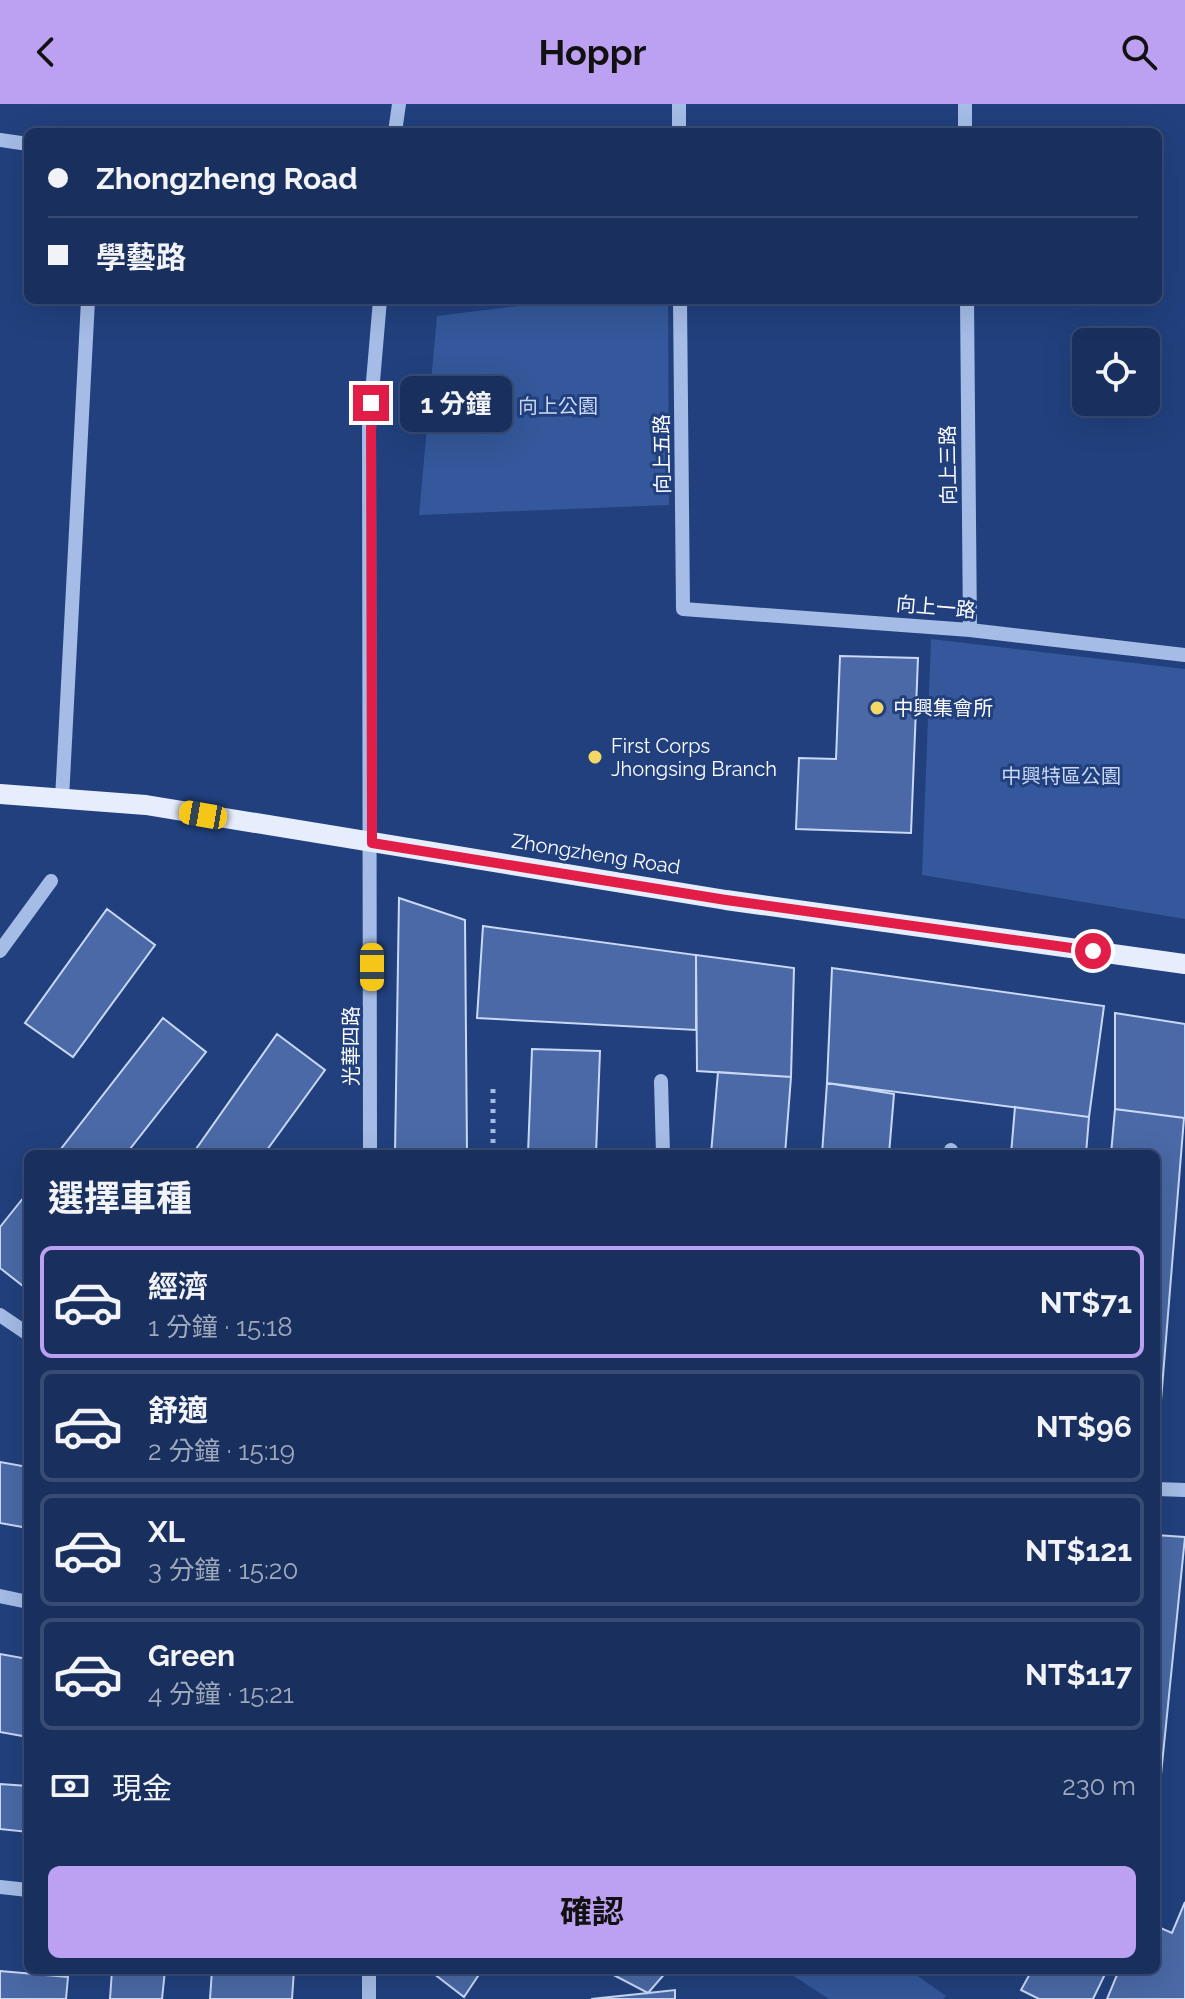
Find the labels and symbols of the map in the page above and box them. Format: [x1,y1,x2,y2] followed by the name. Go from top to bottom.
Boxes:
[399,375,511,431] callout: 1 分鐘
[353,385,389,421] route end
[518,394,598,418] park label: 向上公園
[649,414,675,494] street label: 向上五路
[935,425,961,505] street label: 向上三路
[895,592,977,622] street label: 向上一路
[893,696,993,720] place label: 中興集會所
[868,699,886,717] marker: 中興集會所
[611,734,777,781] place label: First Corps Jhongsing Branch
[586,748,604,766] marker: First Corps Jhongsing Branch
[1001,764,1121,788] park label: 中興特區公園
[177,799,229,831] car
[510,829,682,879] street label: Zhongzheng Road
[1075,933,1111,969] route start
[360,943,384,991] car
[339,1006,363,1086] street label: 光華四路

